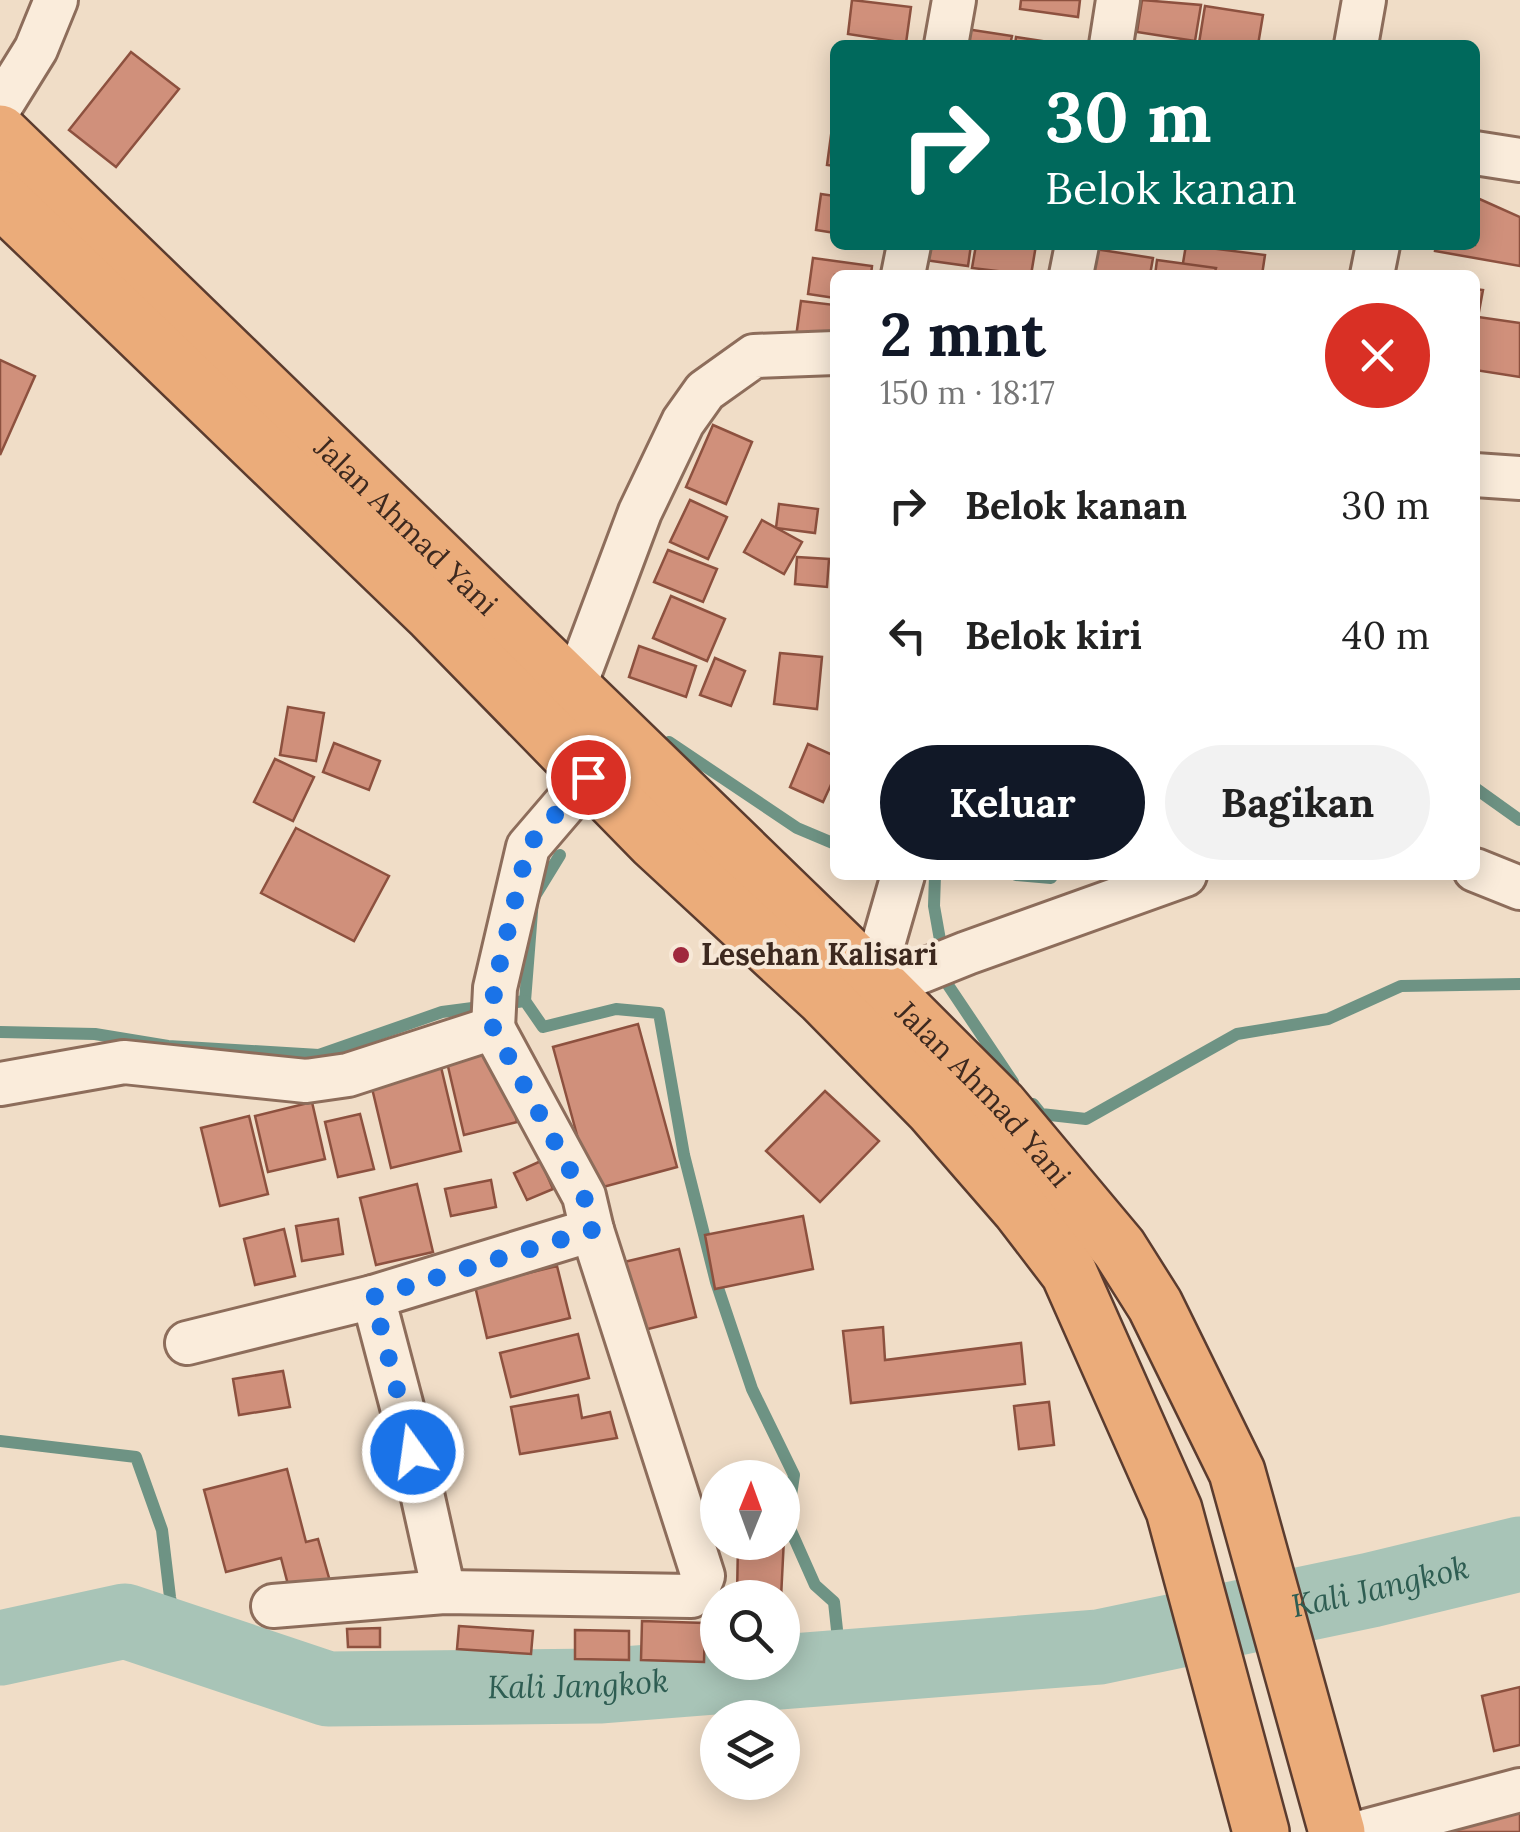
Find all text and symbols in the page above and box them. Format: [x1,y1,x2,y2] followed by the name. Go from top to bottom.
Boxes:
[1045,72,1212,161] text: 30 m
[880,80,1010,210] icon: right
[1045,159,1297,216] text: Belok kanan
[880,296,1046,372] text: 2 mnt
[1325,303,1430,408] button: close
[880,372,1055,413] text: 150 m · 18:17
[306,427,506,623] street label: Jalan Ahmad Yani
[880,478,935,533] icon: right
[965,481,1187,529] text: Belok kanan
[1341,481,1430,529] text: 30 m
[880,608,935,663] icon: left
[965,611,1142,659] text: Belok kiri
[1342,611,1430,659] text: 40 m
[546,735,631,820] pin
[880,745,1145,860] button: Keluar
[1165,745,1430,860] button: Bagikan
[561,750,616,805] icon: arrive
[701,935,938,973] place label: Lesehan Kalisari
[670,944,692,966] marker: Lesehan Kalisari
[887,992,1080,1194] street label: Jalan Ahmad Yani
[361,1400,465,1504] position arrow
[700,1460,800,1560] north arrow
[700,1460,800,1800] map controls
[1287,1546,1473,1626] water label: Kali Jangkok
[700,1580,800,1680] button: search
[487,1660,670,1707] water label: Kali Jangkok
[700,1700,800,1800] button: layers

